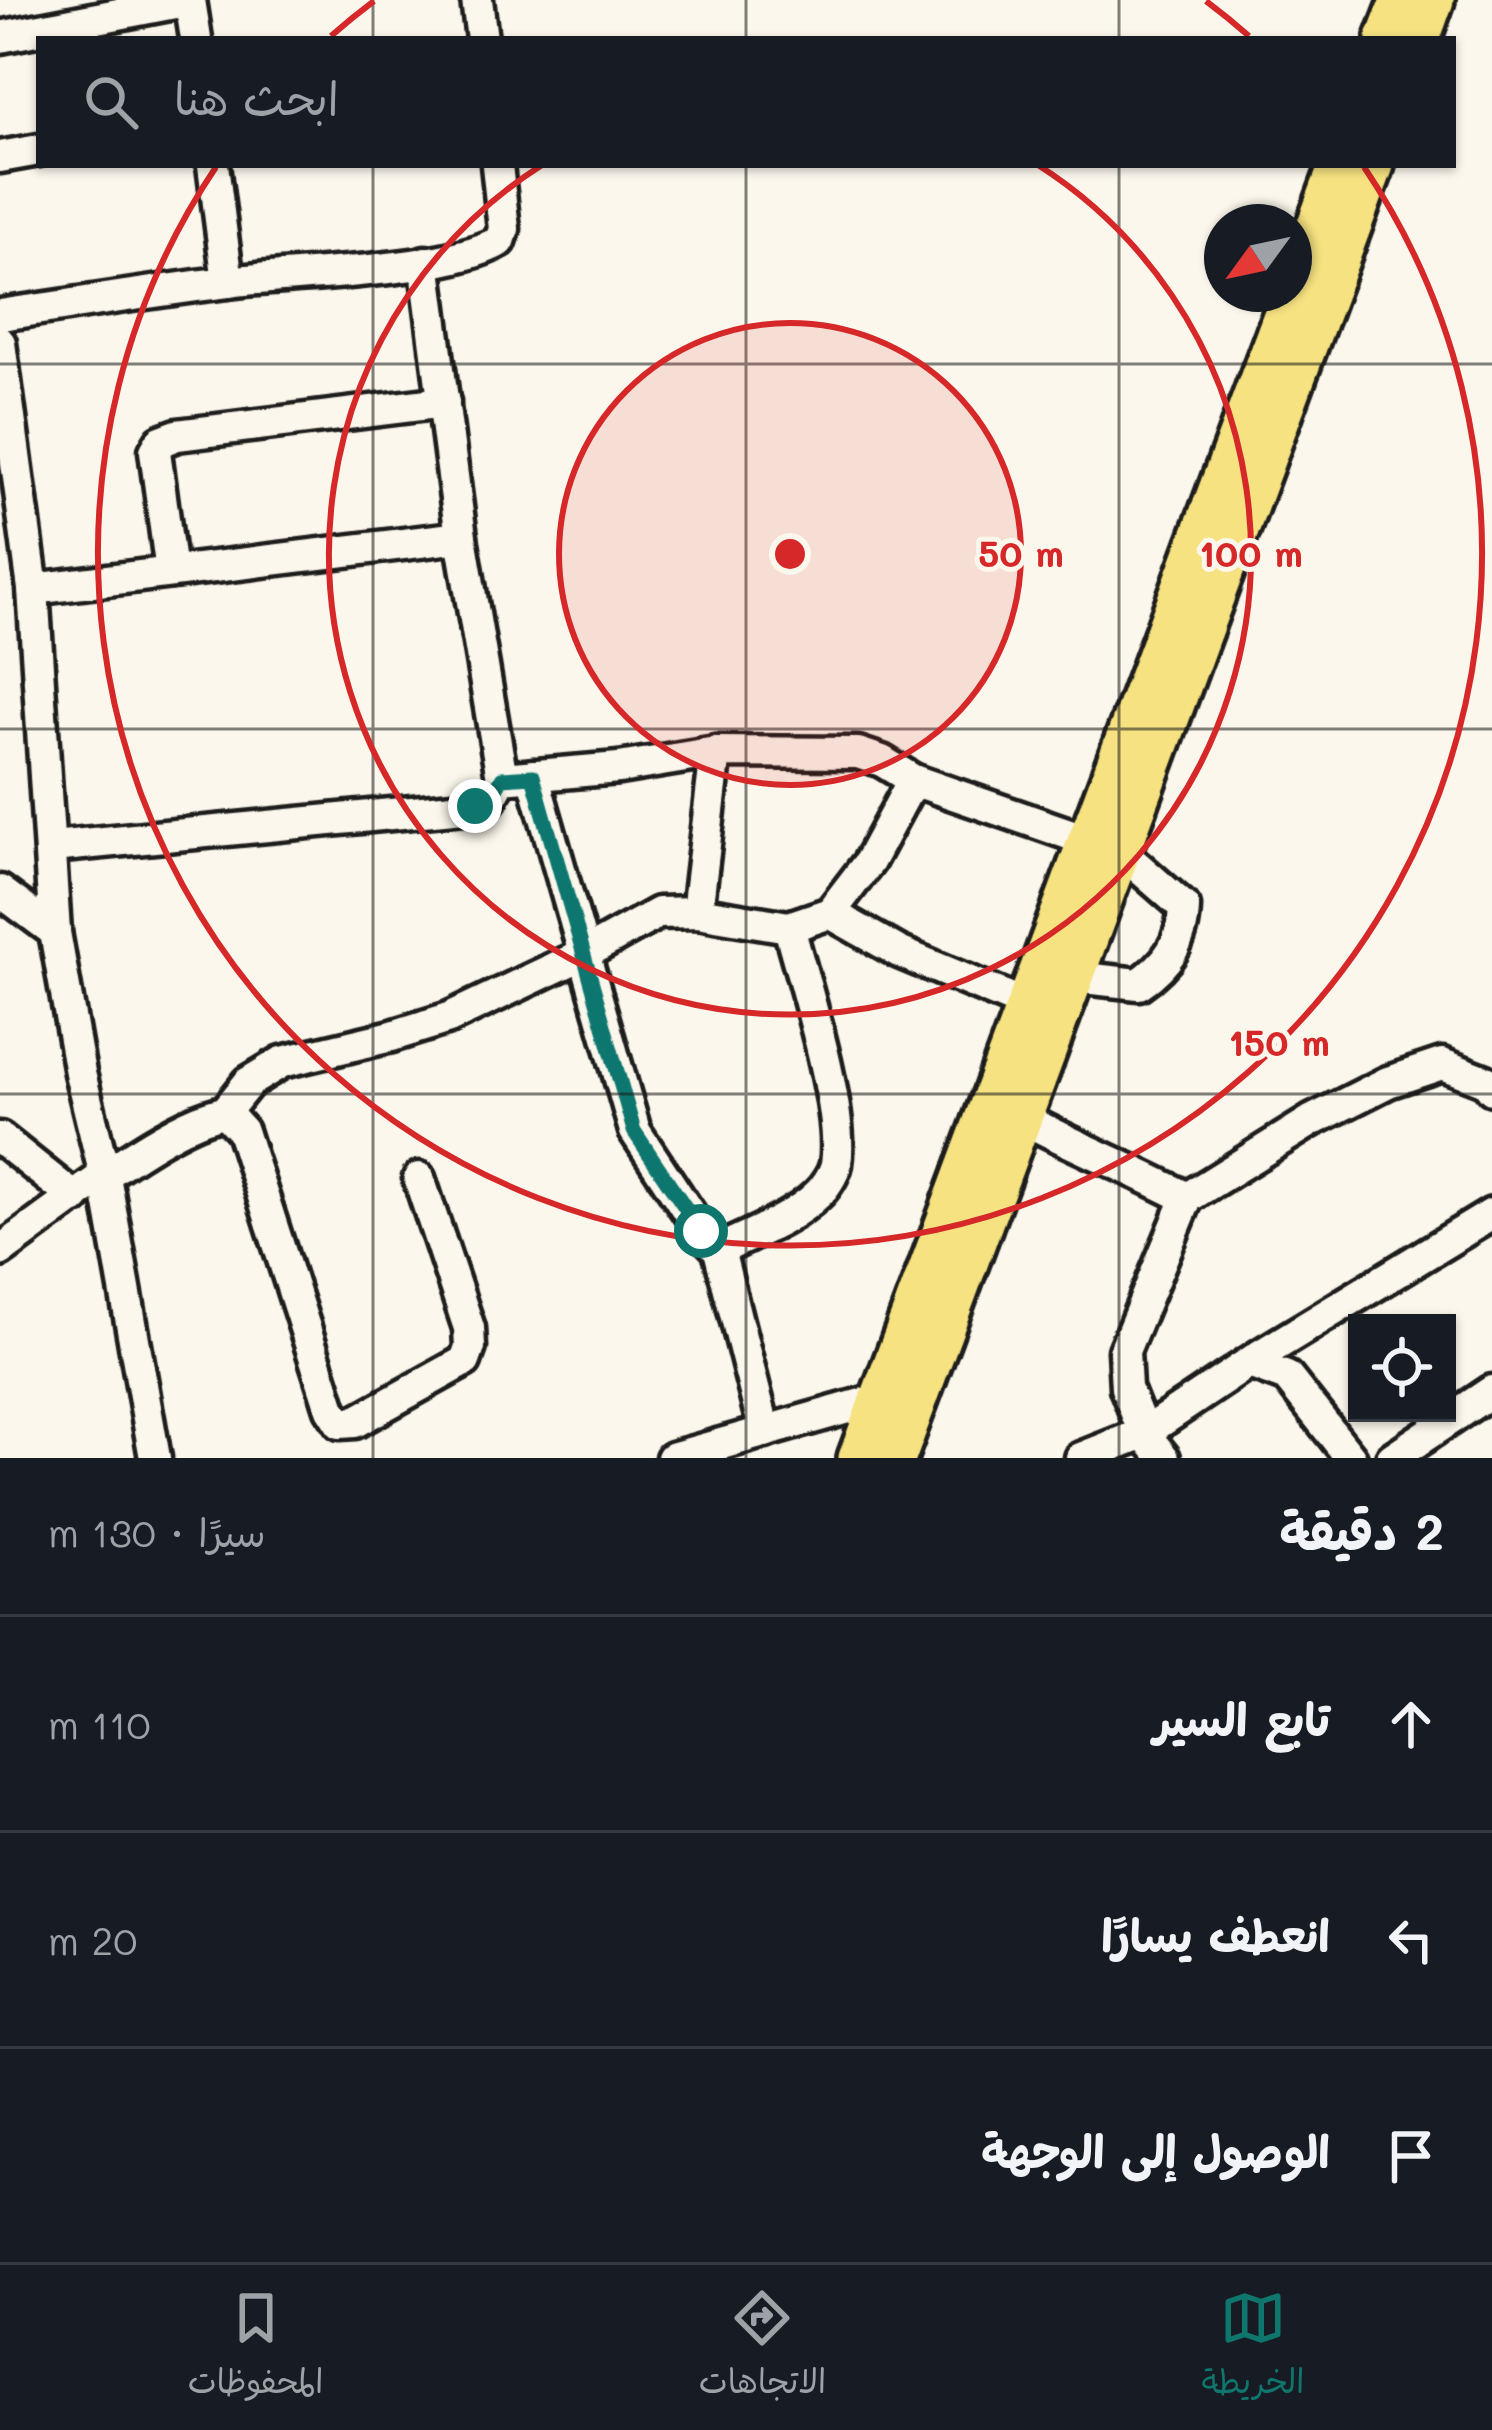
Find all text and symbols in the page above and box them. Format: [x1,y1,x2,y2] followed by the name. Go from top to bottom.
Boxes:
[36,36,1456,168] search box
[174,68,339,126] text: ابحث هنا
[78,69,144,135] icon: search
[1204,204,1312,312] north arrow
[978,529,1064,576] text: 50 m
[1199,529,1303,576] text: 100 m
[769,533,811,575] centre of rings
[448,779,502,833] route end
[1228,1018,1330,1065] text: 150 m
[674,1204,728,1258] route start
[1348,1314,1456,1422] map controls
[1348,1314,1456,1422] button: locate
[1279,1496,1444,1563] text: 2 دقيقة
[48,1506,266,1557] text: سيرًا · 130 m
[1153,1689,1330,1747] text: تابع السير
[1378,1691,1444,1757] icon: ahead
[48,1698,151,1749] text: 110 m
[1101,1905,1330,1963] text: انعطف يسارًا
[1378,1907,1444,1973] icon: left
[48,1914,137,1965] text: 20 m
[981,2121,1330,2179] text: الوصول إلى الوجهة
[1378,2123,1444,2189] icon: arrive
[188,2285,324,2411] tab: المحفوظات
[699,2285,826,2411] tab: الاتجاهات
[1201,2285,1304,2411] tab: الخريطة

